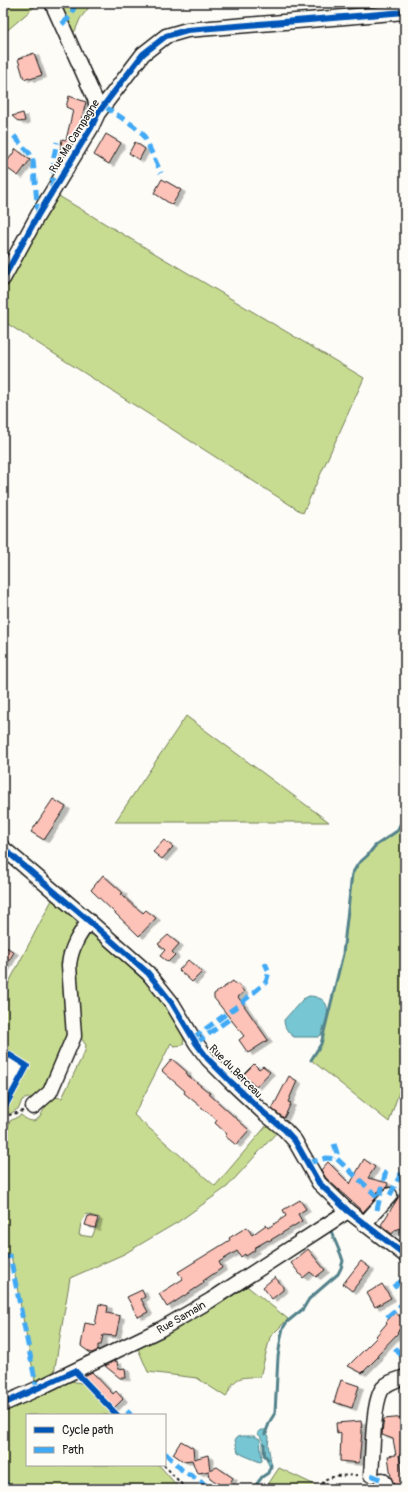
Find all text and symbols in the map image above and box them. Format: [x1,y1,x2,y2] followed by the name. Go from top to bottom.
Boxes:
[47,97,103,175] street label: Rue Ma Campagne
[206,1042,265,1101] street label: Rue du Berceau
[155,1298,208,1337] street label: Rue Samain
[26,1414,166,1466] legend
[62,1423,114,1438] text: Cycle path
[62,1443,84,1458] text: Path

